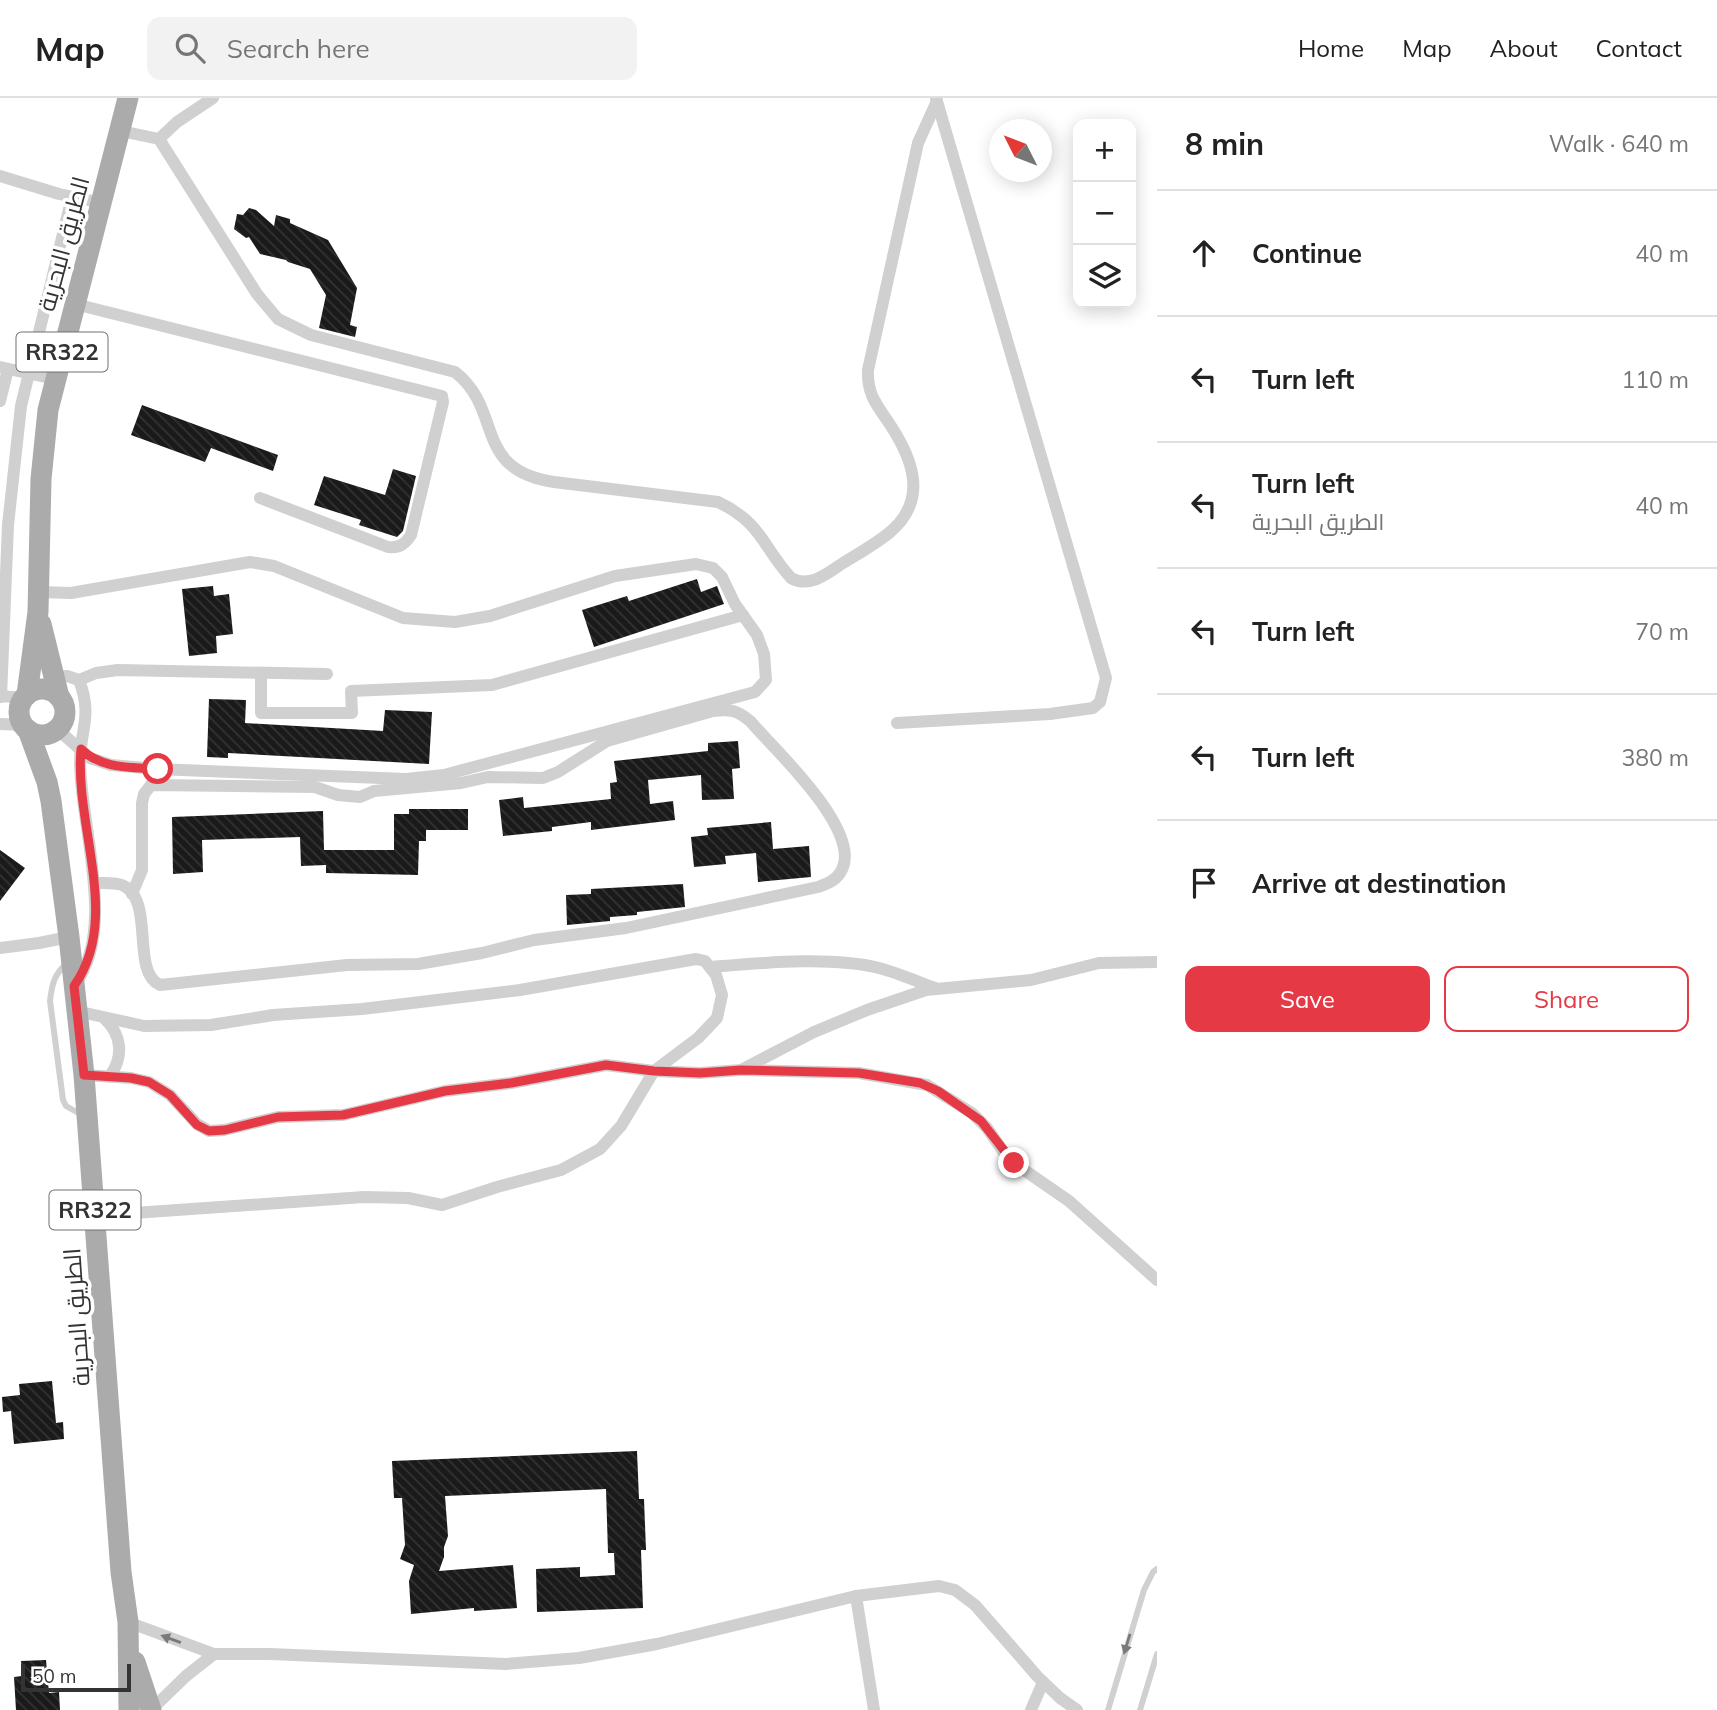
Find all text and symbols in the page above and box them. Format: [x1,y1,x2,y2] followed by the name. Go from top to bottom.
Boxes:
[147,17,637,80] search box
[35,28,105,69] text: Map
[171,29,209,67] icon: search
[227,32,370,65] text: Search here
[1298,33,1364,63] text: Home
[1402,33,1452,63] text: Map
[1490,33,1558,63] text: About
[1596,33,1682,63] text: Contact
[989,119,1052,182] north arrow
[1073,119,1136,308] map controls
[1073,119,1136,182] button: +
[1185,125,1264,163] text: 8 min
[1549,129,1689,158] text: Walk · 640 m
[31,173,96,315] street label: الطريق البحرية
[1073,182,1136,245] button: −
[1185,234,1223,272] icon: ahead
[1252,237,1362,270] text: Continue
[1635,239,1689,268] text: 40 m
[1073,245,1136,308] button: layers
[17,332,108,372] road number: RR322
[1185,360,1223,398] icon: left
[1252,363,1354,396] text: Turn left
[1621,365,1689,394] text: 110 m
[1252,467,1354,500] text: Turn left
[1185,486,1223,524] icon: left
[1635,491,1689,520] text: 40 m
[1252,507,1385,536] text: الطريق البحرية
[1185,612,1223,650] icon: left
[1252,615,1354,648] text: Turn left
[1635,617,1689,646] text: 70 m
[1185,738,1223,776] icon: left
[1252,741,1354,774] text: Turn left
[1621,743,1689,772] text: 380 m
[142,753,173,784] route start
[1185,864,1223,902] icon: arrive
[1252,867,1507,900] text: Arrive at destination
[1185,966,1430,1032] button: Save
[1444,966,1689,1032] button: Share
[998,1147,1029,1178] route end
[50,1190,140,1230] road number: RR322
[56,1247,97,1387] street label: الطريق البحرية
[160,1633,181,1644] one-way arrow
[1121,1633,1131,1654] one-way arrow
[21,1661,131,1693] scale bar
[32,1664,76,1688] text: 50 m

